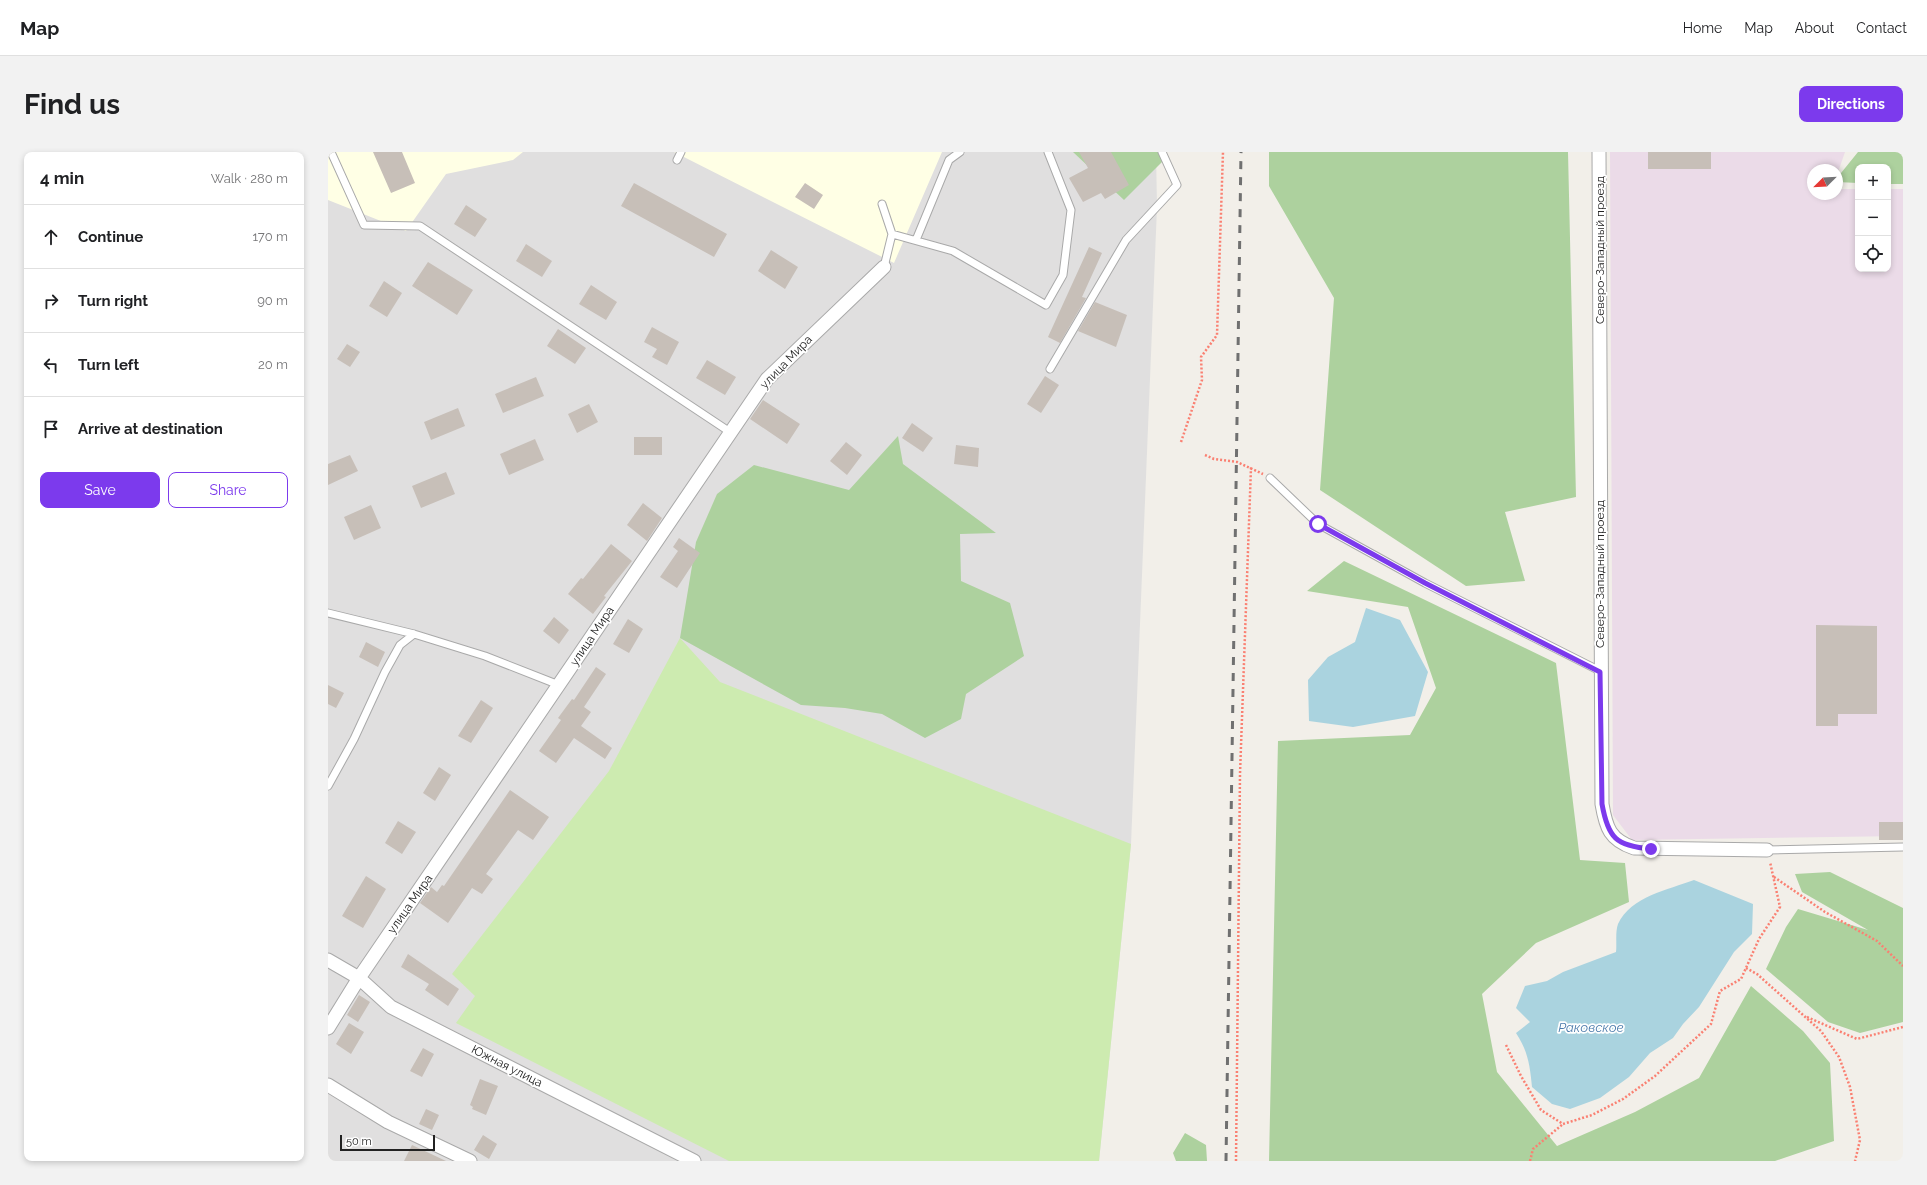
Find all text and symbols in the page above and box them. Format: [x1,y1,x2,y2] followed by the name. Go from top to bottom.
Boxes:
[20,17,59,39] text: Map
[1683,20,1722,36] text: Home
[1744,20,1773,36] text: Map
[1795,20,1834,36] text: About
[1856,20,1907,36] text: Contact
[1799,86,1903,122] button: Directions
[24,88,120,121] text: Find us
[1807,164,1843,200] north arrow
[1855,164,1891,272] map controls
[1855,164,1891,200] button: +
[40,168,84,188] text: 4 min
[211,171,288,186] text: Walk · 280 m
[1593,176,1607,324] street label: Северо-Западный проезд
[1855,200,1891,236] button: −
[40,226,62,248] icon: ahead
[78,228,143,246] text: Continue
[252,229,288,244] text: 170 m
[1855,236,1891,272] button: locate
[40,290,62,312] icon: right
[78,292,148,310] text: Turn right
[257,293,288,308] text: 90 m
[757,332,815,392] street label: улица Мира
[40,354,62,376] icon: left
[78,356,139,374] text: Turn left
[258,357,288,372] text: 20 m
[40,418,62,440] icon: arrive
[78,420,223,438] text: Arrive at destination
[40,472,160,508] button: Save
[168,472,288,508] button: Share
[1593,500,1607,648] street label: Северо-Западный проезд
[1309,515,1327,533] route start
[567,604,617,668] street label: улица Мира
[1642,840,1660,858] route end
[385,872,435,936] street label: улица Мира
[1558,1020,1624,1035] water label: Раковское
[469,1042,545,1090] street label: Южная улица
[340,1133,435,1152] scale bar
[346,1135,372,1148] text: 50 m

